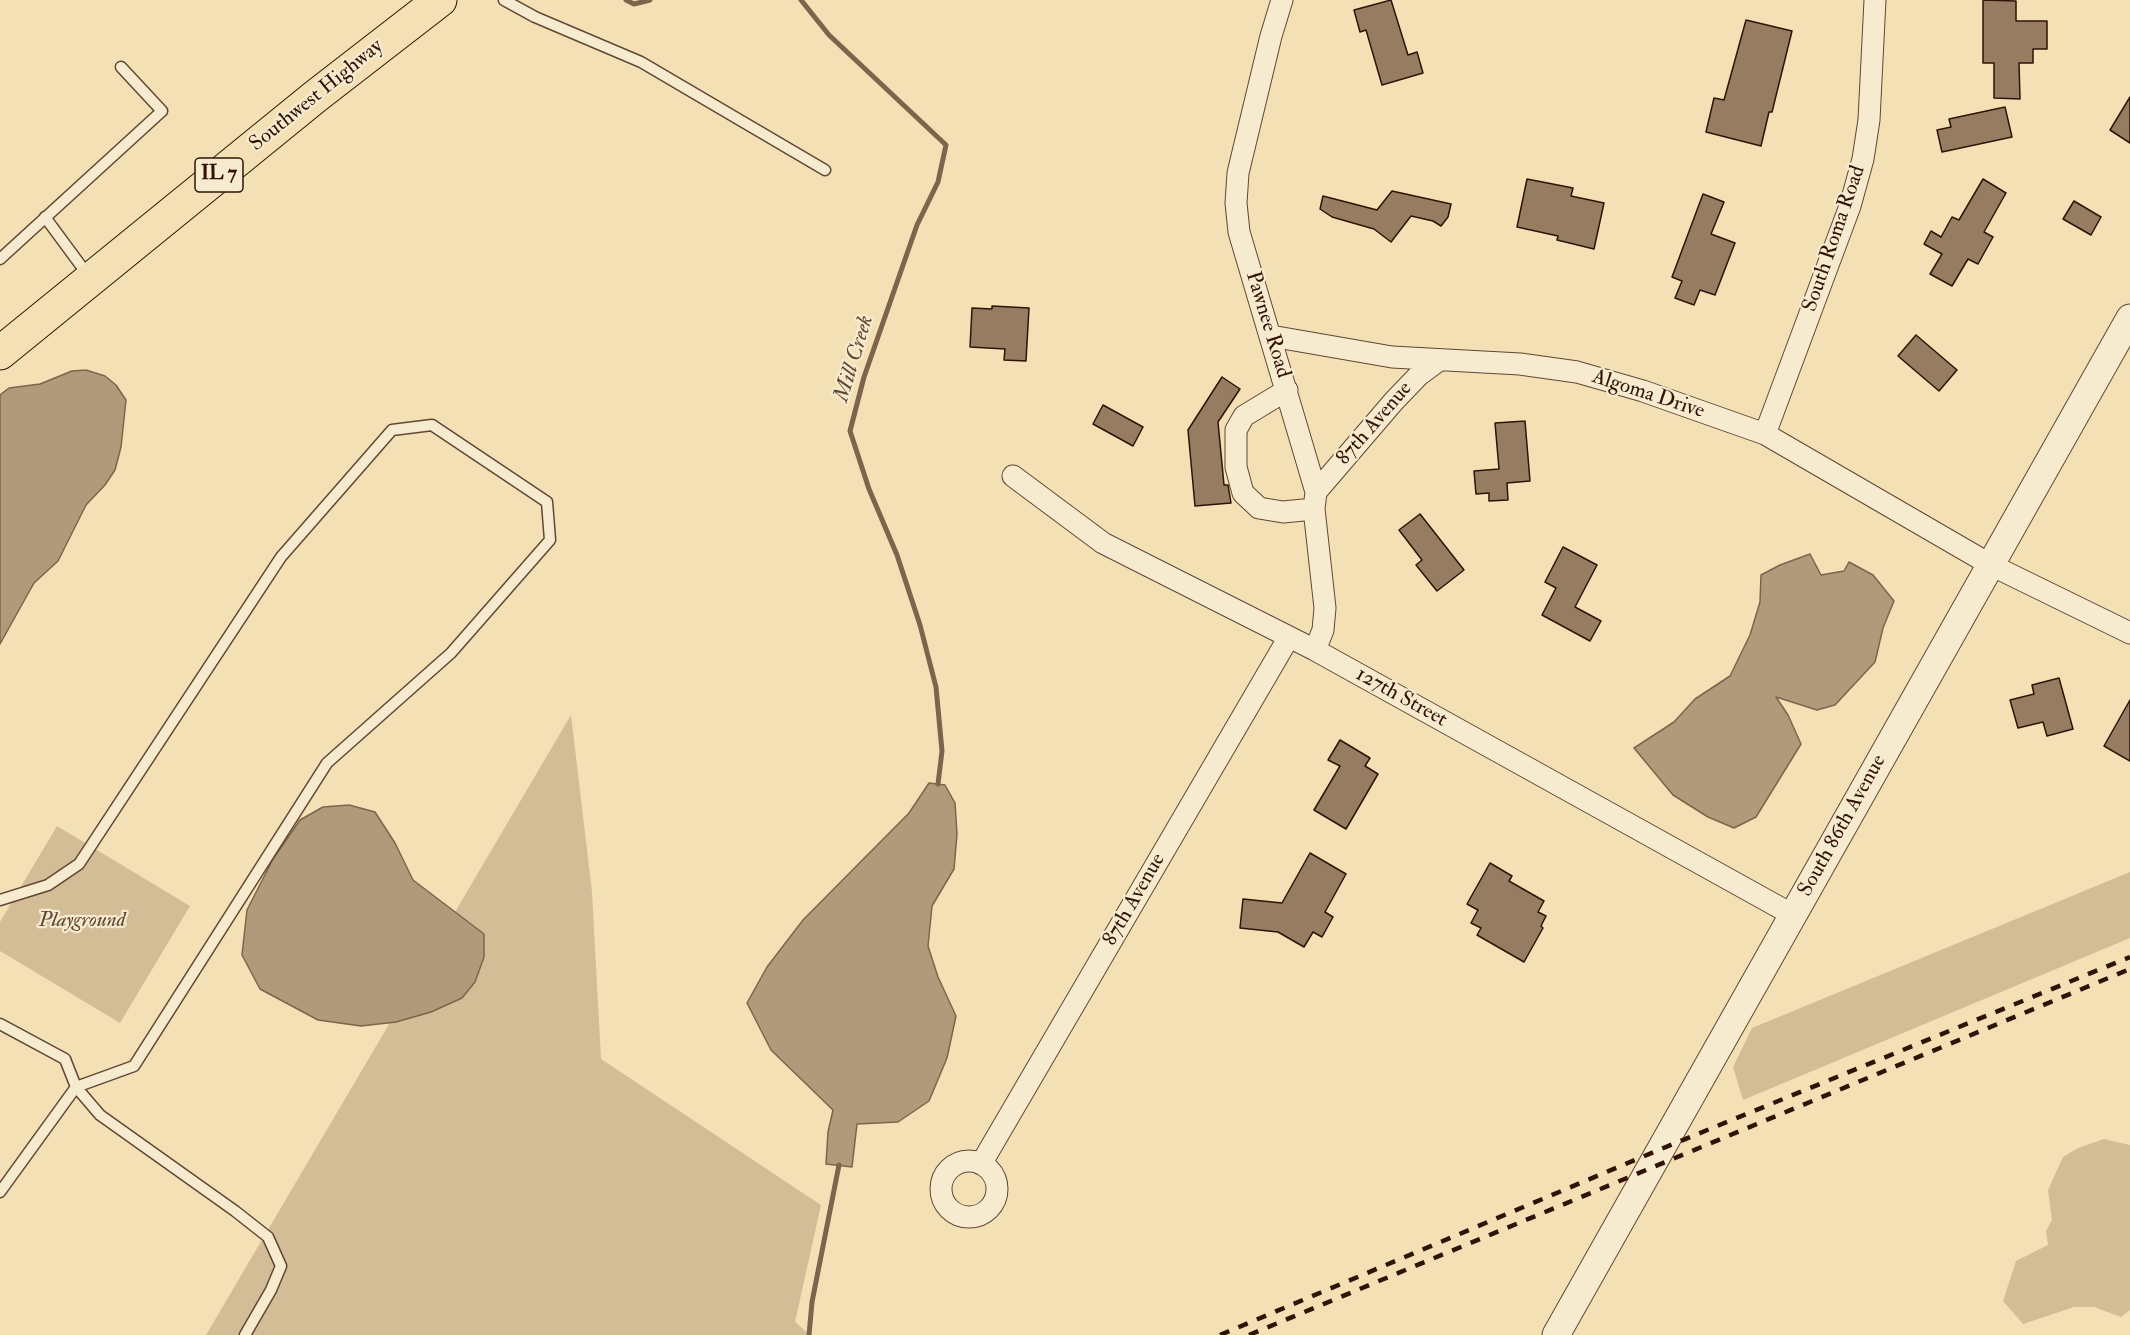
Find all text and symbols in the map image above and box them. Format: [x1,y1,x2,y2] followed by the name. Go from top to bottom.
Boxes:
[245,34,389,158] street label: Southwest Highway
[195,158,243,192] road number: IL 7
[1798,163,1872,315] street label: South Roma Road
[1239,269,1295,381] street label: Pawnee Road
[829,313,881,405] water label: Mill Creek
[1589,365,1707,425] street label: Algoma Drive
[1332,377,1418,471] street label: 87th Avenue
[1351,663,1451,733] street label: 127th Street
[1794,751,1892,901] street label: South 86th Avenue
[1098,849,1172,951] street label: 87th Avenue
[39,908,125,934] park label: Playground

